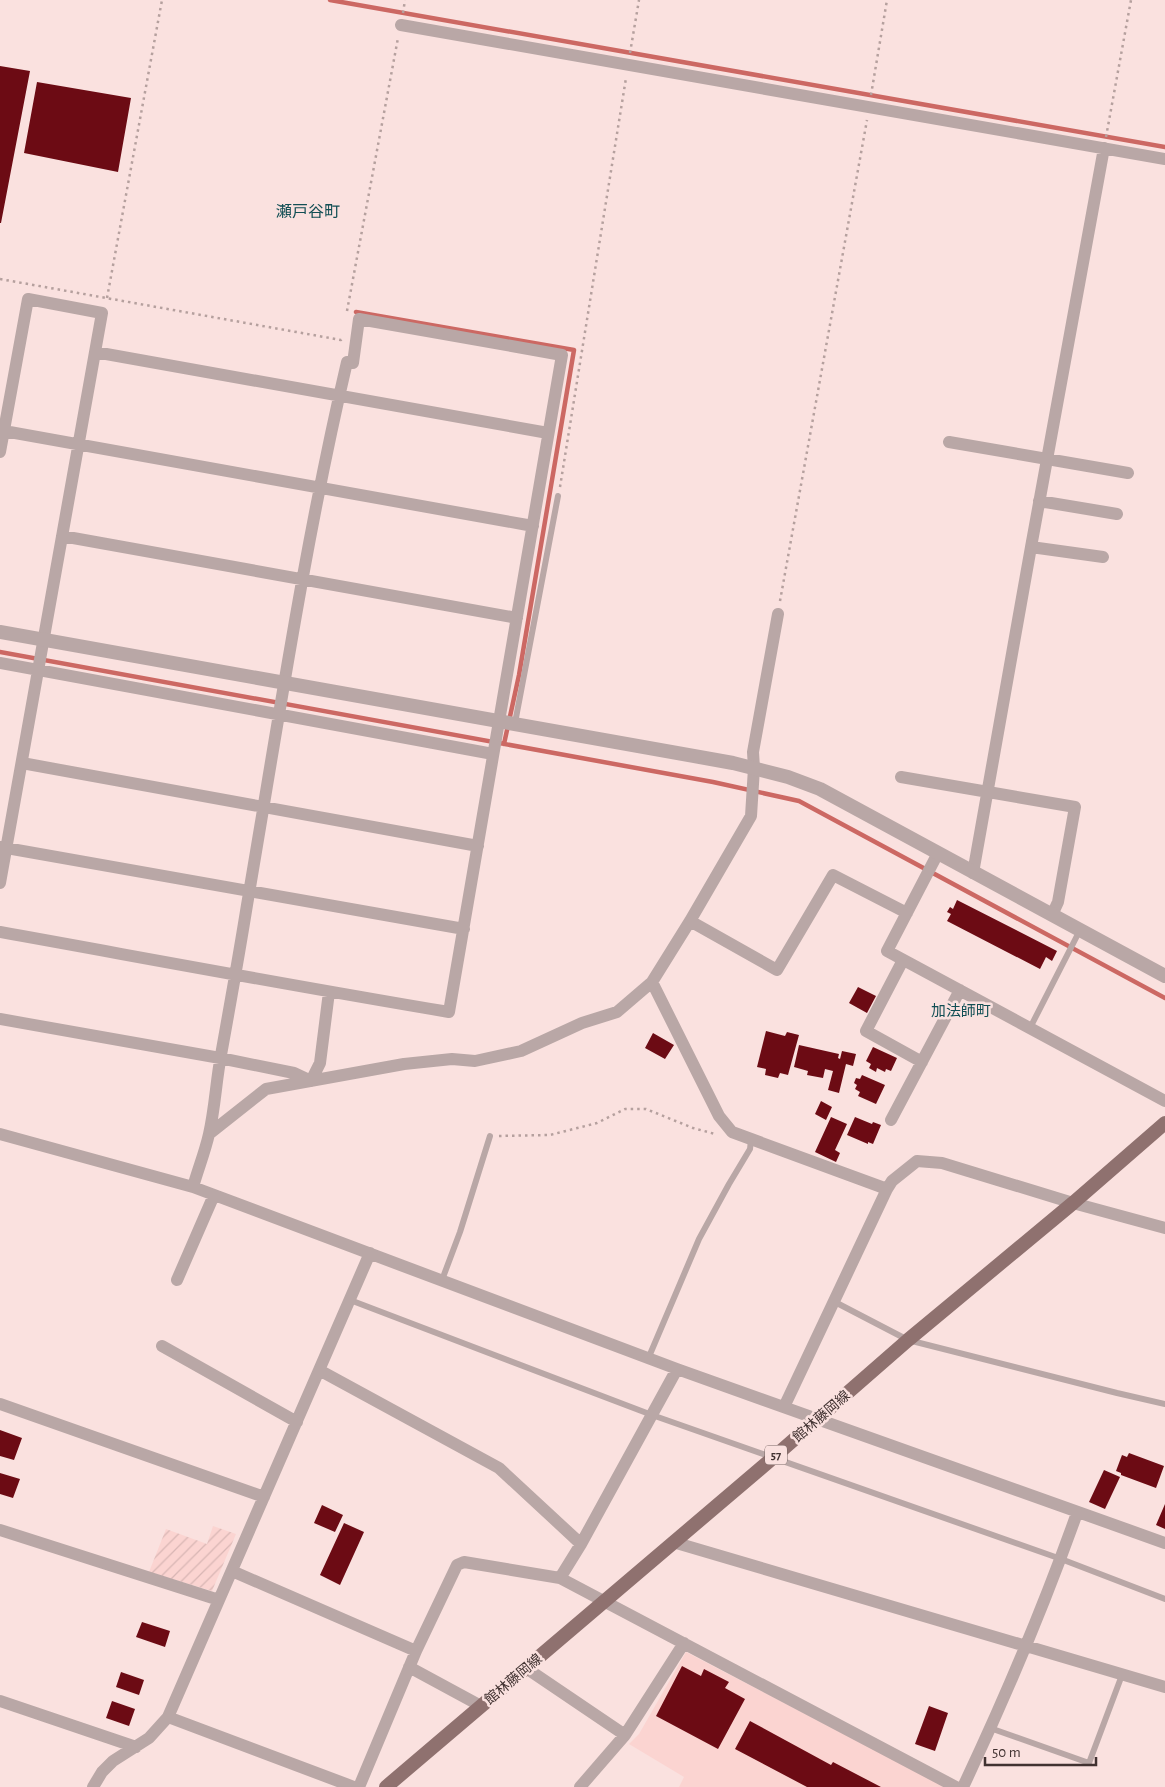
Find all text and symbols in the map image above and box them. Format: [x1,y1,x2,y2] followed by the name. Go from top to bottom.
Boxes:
[276,203,340,220] district label: 瀬戸谷町
[931,1003,991,1019] district label: 加法師町
[790,1388,853,1445] street label: 館林藤岡線
[765,1446,787,1464] road number: 57
[482,1651,545,1708] street label: 館林藤岡線
[985,1734,1096,1766] scale bar
[992,1745,1021,1760] text: 50 m

